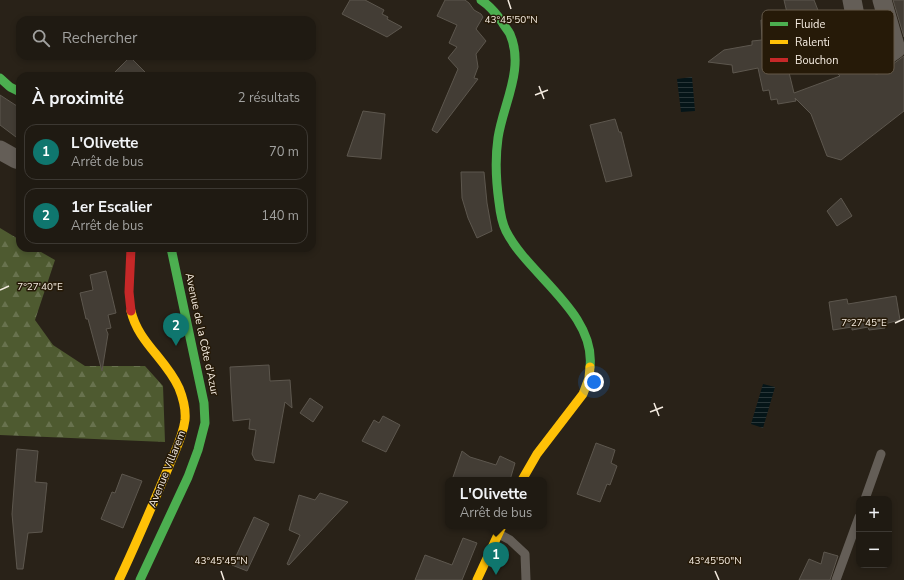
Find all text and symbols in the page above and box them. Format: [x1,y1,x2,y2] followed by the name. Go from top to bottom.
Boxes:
[762,10,894,74] legend
[484,13,538,27] text: 43°45'50"N
[16,16,316,60] search box
[795,17,825,32] text: Fluide
[30,27,52,49] icon: search
[62,28,137,48] text: Rechercher
[795,35,830,50] text: Ralenti
[795,53,838,68] text: Bouchon
[32,87,124,110] text: À proximité
[238,89,300,107] text: 2 résultats
[71,133,138,153] text: L'Olivette
[42,143,50,161] text: 1
[269,143,299,161] text: 70 m
[71,153,143,171] text: Arrêt de bus
[71,197,152,217] text: 1er Escalier
[42,207,50,225] text: 2
[261,207,299,225] text: 140 m
[71,217,143,235] text: Arrêt de bus
[182,271,222,397] street label: Avenue de la Côte d'Azur
[17,280,63,294] text: 7°27'40"E
[163,313,189,346] pin: 2
[841,316,887,330] text: 7°27'45"E
[584,372,604,392] your location
[145,428,189,510] street label: Avenue Villarem
[445,477,547,529] popup
[460,484,527,504] text: L'Olivette
[856,496,892,568] map controls
[856,496,892,532] button: +
[460,504,532,522] text: Arrêt de bus
[856,532,892,568] button: −
[483,542,509,575] pin: 1
[194,554,248,568] text: 43°45'45"N
[688,554,742,568] text: 43°45'50"N

